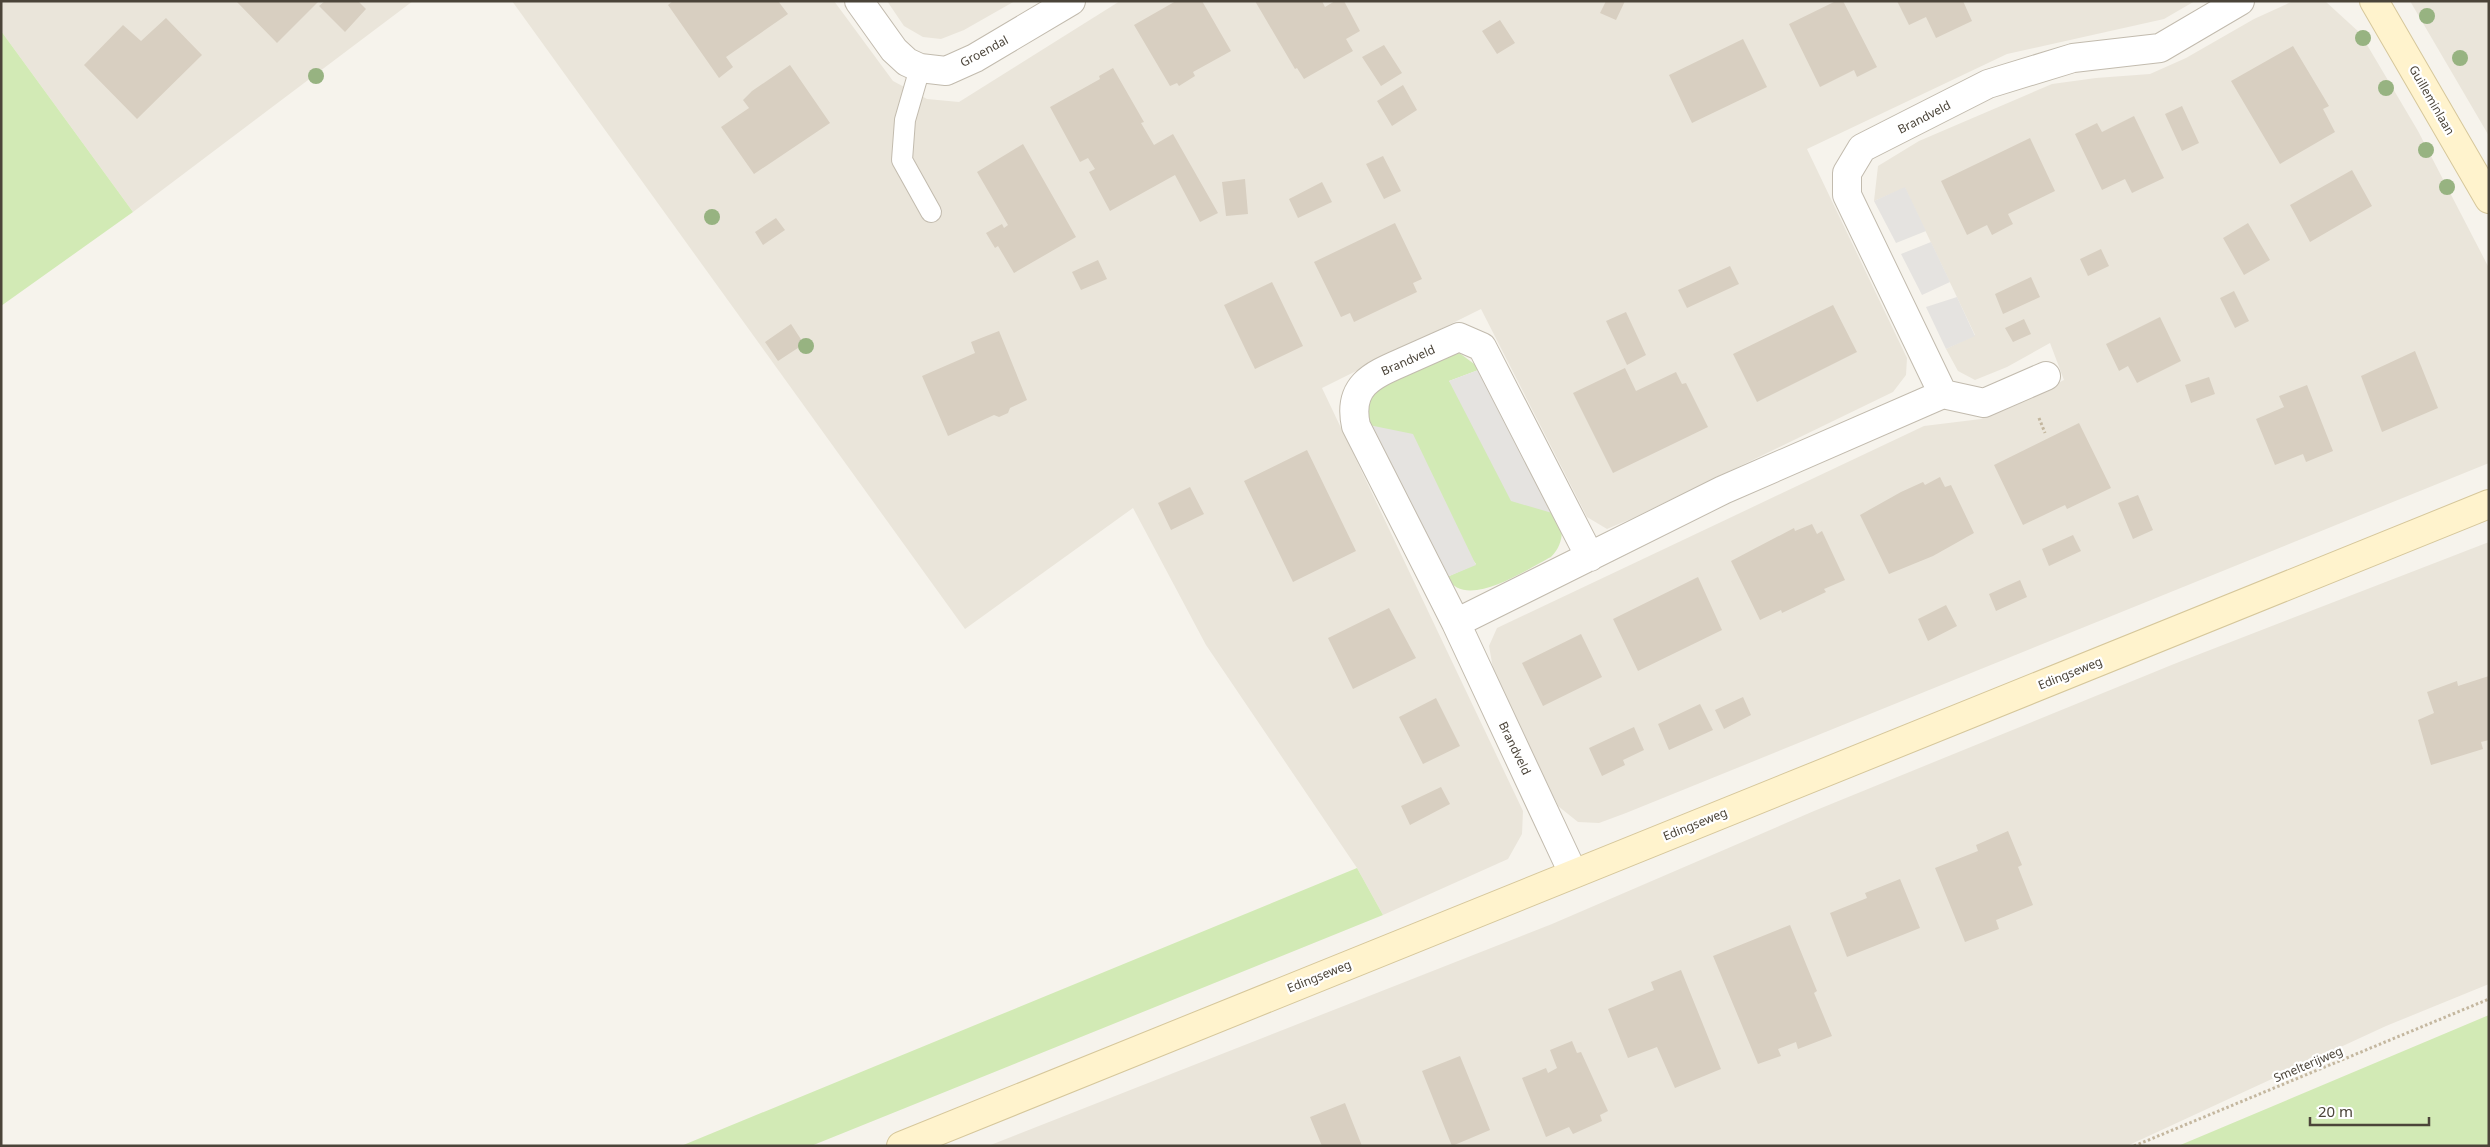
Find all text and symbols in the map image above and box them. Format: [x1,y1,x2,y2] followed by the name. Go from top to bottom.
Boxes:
[957,31,1011,71] street label: Groendal
[2405,62,2459,138] street label: Guilleminlaan
[1895,96,1953,138] street label: Brandveld
[1378,341,1438,379] street label: Brandveld
[2035,652,2105,694] street label: Edingseweg
[1495,718,1535,778] street label: Brandveld
[1660,803,1730,845] street label: Edingseweg
[1284,955,1354,997] street label: Edingseweg
[2271,1042,2345,1086] street label: Smelterijweg
[2310,1094,2429,1126] scale bar
[2318,1101,2353,1121] text: 20 m

